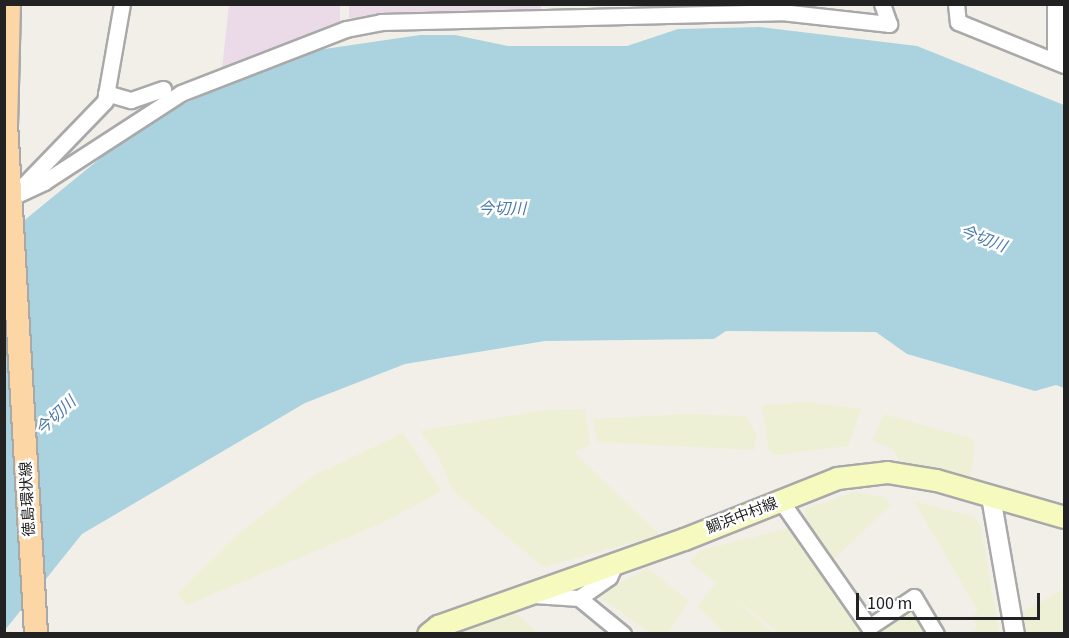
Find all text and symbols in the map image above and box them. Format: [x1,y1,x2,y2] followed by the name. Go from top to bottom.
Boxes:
[478,199,526,219] water label: 今切川
[957,221,1009,257] water label: 今切川
[32,393,80,439] water label: 今切川
[17,461,39,537] street label: 徳島環状線
[704,494,780,538] street label: 鯛浜中村線
[859,581,1044,619] scale bar
[867,591,912,616] text: 100 m

